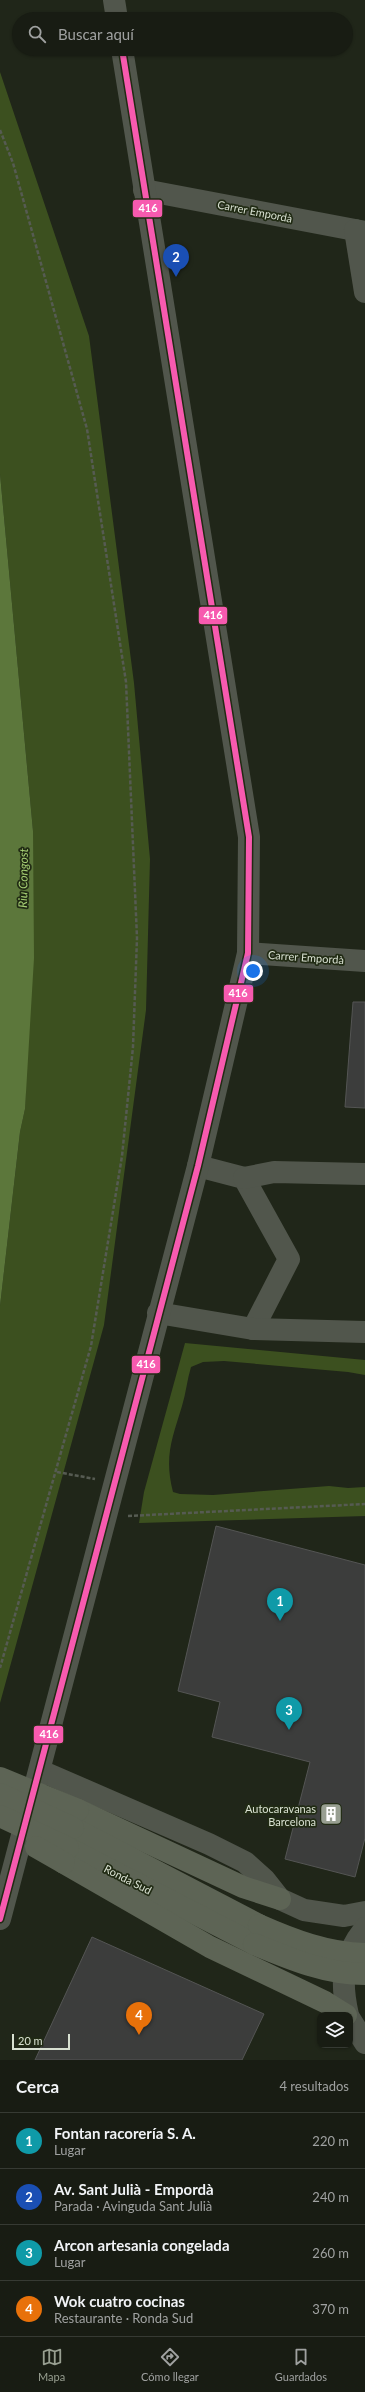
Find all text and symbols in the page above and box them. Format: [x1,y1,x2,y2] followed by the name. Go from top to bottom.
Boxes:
[12,12,353,56] search box
[26,23,48,45] icon: search
[58,25,134,43] text: Buscar aquí
[216,197,294,225] street label: Carrer Empordà
[132,199,163,218] line badge: 416
[138,201,158,214] text: 416
[163,244,189,277] pin: 2
[198,606,228,625] line badge: 416
[203,608,223,621] text: 416
[15,847,31,908] water label: Riu Congost
[268,948,344,966] street label: Carrer Empordà
[243,961,263,981] your location
[223,984,254,1003] line badge: 416
[228,986,248,999] text: 416
[131,1355,161,1374] line badge: 416
[136,1357,156,1370] text: 416
[267,1588,293,1621] pin: 1
[276,1697,302,1730] pin: 3
[33,1725,64,1744] line badge: 416
[39,1727,59,1740] text: 416
[318,1801,344,1827] building icon: Autocaravanas Barcelona
[245,1802,316,1828] place label: Autocaravanas Barcelona
[102,1862,154,1896] street label: Ronda Sud
[126,2002,152,2035] pin: 4
[317,2012,353,2048] map controls
[317,2012,353,2048] button: layers
[12,2032,70,2051] scale bar
[18,2034,43,2047] text: 20 m
[16,2076,59,2097] text: Cerca
[279,2078,349,2094] text: 4 resultados
[54,2124,196,2142] text: Fontan racorería S. A.
[25,2133,33,2149] text: 1
[312,2133,349,2149] text: 220 m
[54,2142,86,2158] text: Lugar
[54,2180,214,2198] text: Av. Sant Julià - Empordà
[25,2189,33,2205] text: 2
[312,2189,349,2205] text: 240 m
[54,2198,212,2214] text: Parada · Avinguda Sant Julià
[54,2236,230,2254] text: Arcon artesania congelada
[25,2245,33,2261] text: 3
[312,2245,349,2261] text: 260 m
[54,2254,86,2270] text: Lugar
[54,2292,185,2310] text: Wok cuatro cocinas
[25,2301,33,2317] text: 4
[312,2301,349,2317] text: 370 m
[54,2310,193,2326] text: Restaurante · Ronda Sud
[38,2346,65,2383] tab: Mapa
[141,2346,199,2383] tab: Cómo llegar
[275,2346,327,2383] tab: Guardados

